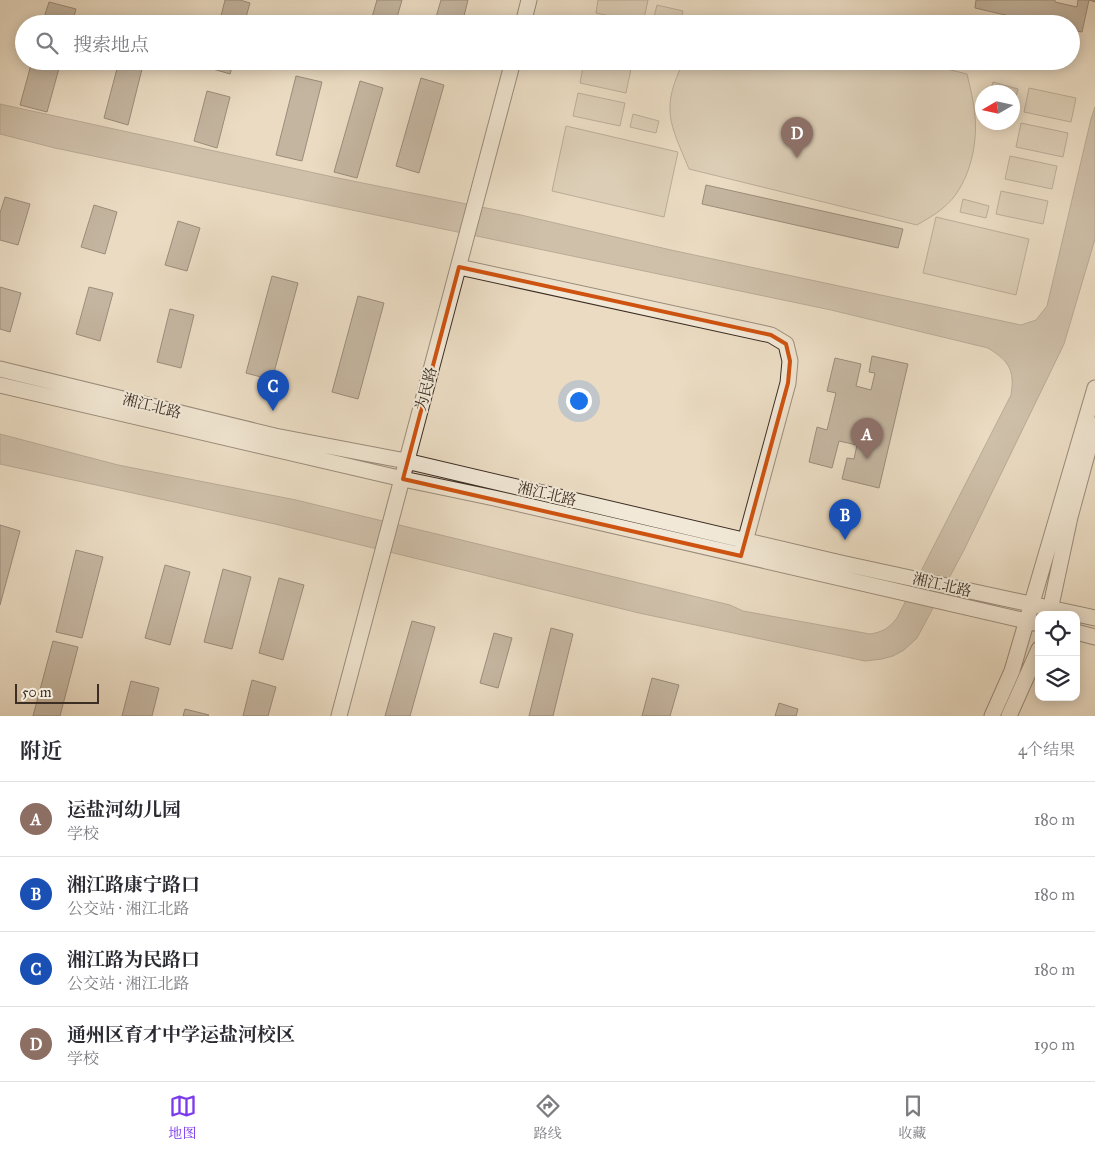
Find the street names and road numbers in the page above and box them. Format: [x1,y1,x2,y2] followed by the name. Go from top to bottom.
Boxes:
[411,365,441,413] street label: 为民路
[121,390,183,422] street label: 湘江北路
[516,478,578,510] street label: 湘江北路
[911,569,973,601] street label: 湘江北路

